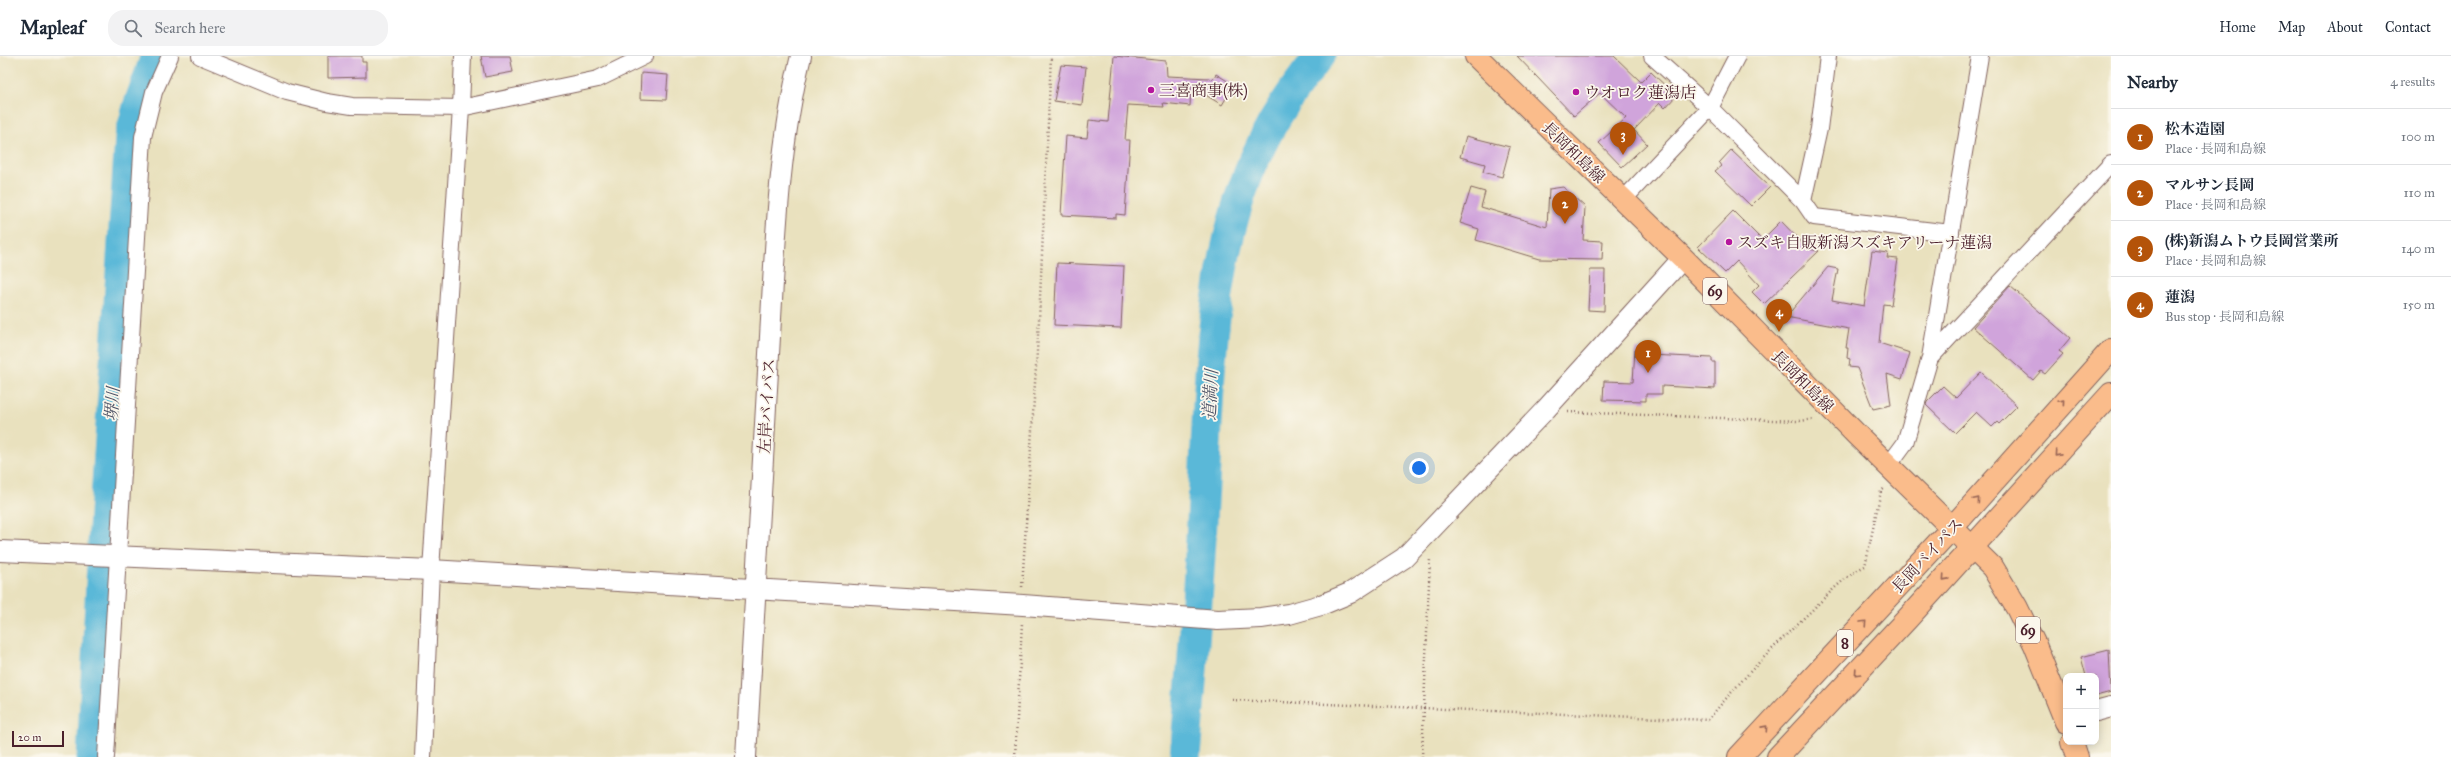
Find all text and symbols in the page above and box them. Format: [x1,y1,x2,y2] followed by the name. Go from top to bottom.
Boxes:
[108,10,388,46] search box
[20,16,84,39] text: Mapleaf
[122,17,144,39] icon: search
[154,19,225,37] text: Search here
[2219,19,2256,36] text: Home
[2278,19,2305,36] text: Map
[2327,19,2363,36] text: About
[2385,19,2431,36] text: Contact
[2127,72,2178,93] text: Nearby
[2390,74,2435,90] text: 4 results
[1159,81,1248,101] place label: 三喜商事(株)
[1584,83,1696,102] place label: ウオロク蓮潟店
[1146,85,1156,95] marker: 三喜商事(株)
[1571,87,1581,97] marker: ウオロク蓮潟店
[1538,118,1609,187] street label: 長岡和島線
[2165,120,2225,138] text: 松木造園
[1610,122,1636,155] pin: 3
[2137,129,2143,145] text: 1
[2401,129,2435,145] text: 100 m
[2165,141,2266,157] text: Place · 長岡和島線
[2165,176,2254,194] text: マルサン長岡
[2137,185,2143,201] text: 2
[2403,185,2435,201] text: 110 m
[1552,191,1578,224] pin: 2
[2165,197,2266,213] text: Place · 長岡和島線
[2165,232,2338,250] text: (株)新潟ムトウ長岡営業所
[1737,233,1992,252] place label: スズキ自販新潟スズキアリーナ蓮潟
[1724,237,1734,247] marker: スズキ自販新潟スズキアリーナ蓮潟
[2137,241,2143,257] text: 3
[2401,241,2435,257] text: 140 m
[2165,253,2266,269] text: Place · 長岡和島線
[1703,278,1727,304] road number: 69
[2165,288,2195,306] text: 蓮潟
[2136,297,2144,313] text: 4
[2403,297,2435,313] text: 150 m
[1766,299,1792,332] pin: 4
[2165,309,2284,325] text: Bus stop · 長岡和島線
[1635,340,1661,373] pin: 1
[1768,346,1838,416] street label: 長岡和島線
[755,358,778,454] street label: 左岸バイパス
[1199,367,1222,421] water label: 道満川
[101,384,124,422] water label: 堺川
[2058,399,2065,407] one-way arrow
[2054,450,2061,457] one-way arrow
[1409,458,1429,478] your location
[1972,497,1979,505] one-way arrow
[1888,514,1967,597] street label: 長岡バイパス
[1943,573,1950,580] one-way arrow
[2016,617,2040,643] road number: 69
[1859,620,1867,628] one-way arrow
[1837,630,1853,656] road number: 8
[1854,668,1861,676] one-way arrow
[2063,673,2099,745] map controls
[2063,673,2099,709] button: +
[2063,709,2099,745] button: −
[1761,725,1768,733] one-way arrow
[12,729,64,748] scale bar
[18,731,41,744] text: 20 m

